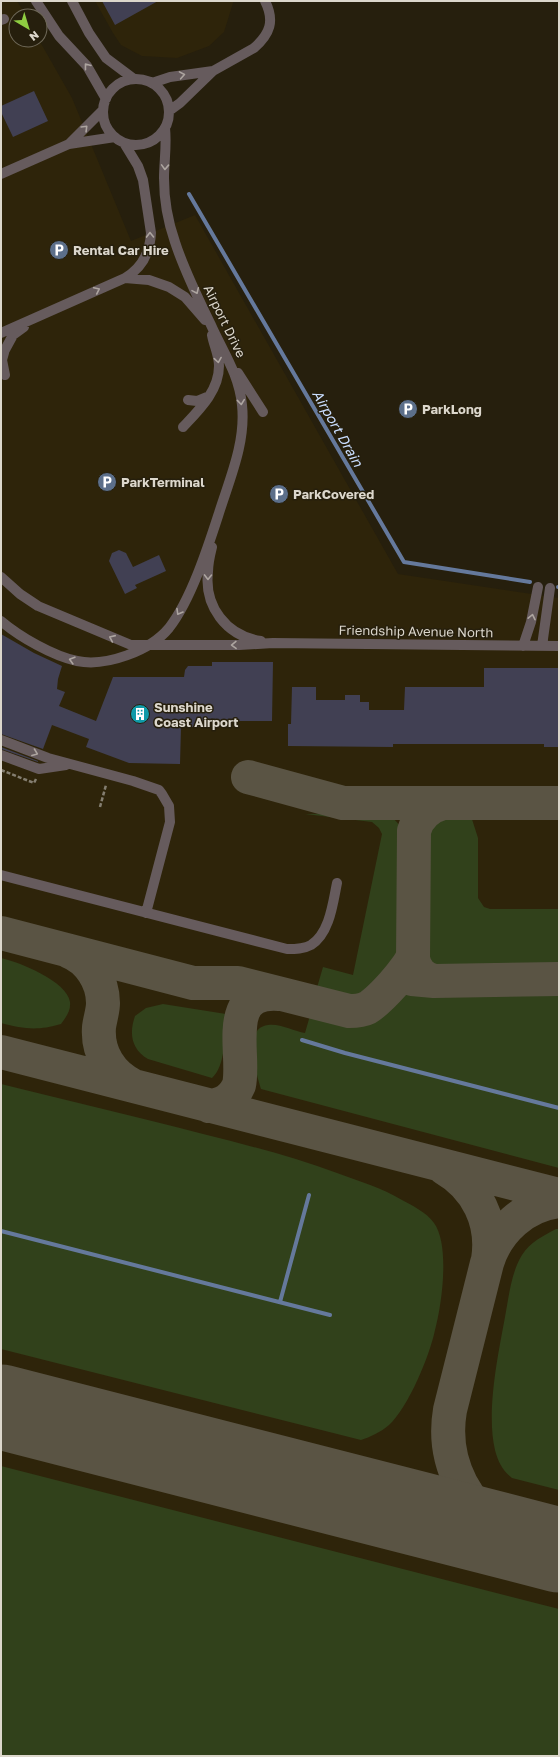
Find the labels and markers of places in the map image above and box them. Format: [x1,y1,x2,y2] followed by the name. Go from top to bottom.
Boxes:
[48,239,70,261] parking icon: Rental Car Hire
[73,242,169,258] place label: Rental Car Hire
[397,398,419,420] parking icon: ParkLong
[422,401,482,417] place label: ParkLong
[96,471,118,493] parking icon: ParkTerminal
[121,474,205,490] place label: ParkTerminal
[268,483,290,505] parking icon: ParkCovered
[293,486,374,502] place label: ParkCovered
[154,699,238,730] place label: Sunshine Coast Airport
[129,703,151,725] building icon: Sunshine Coast Airport

